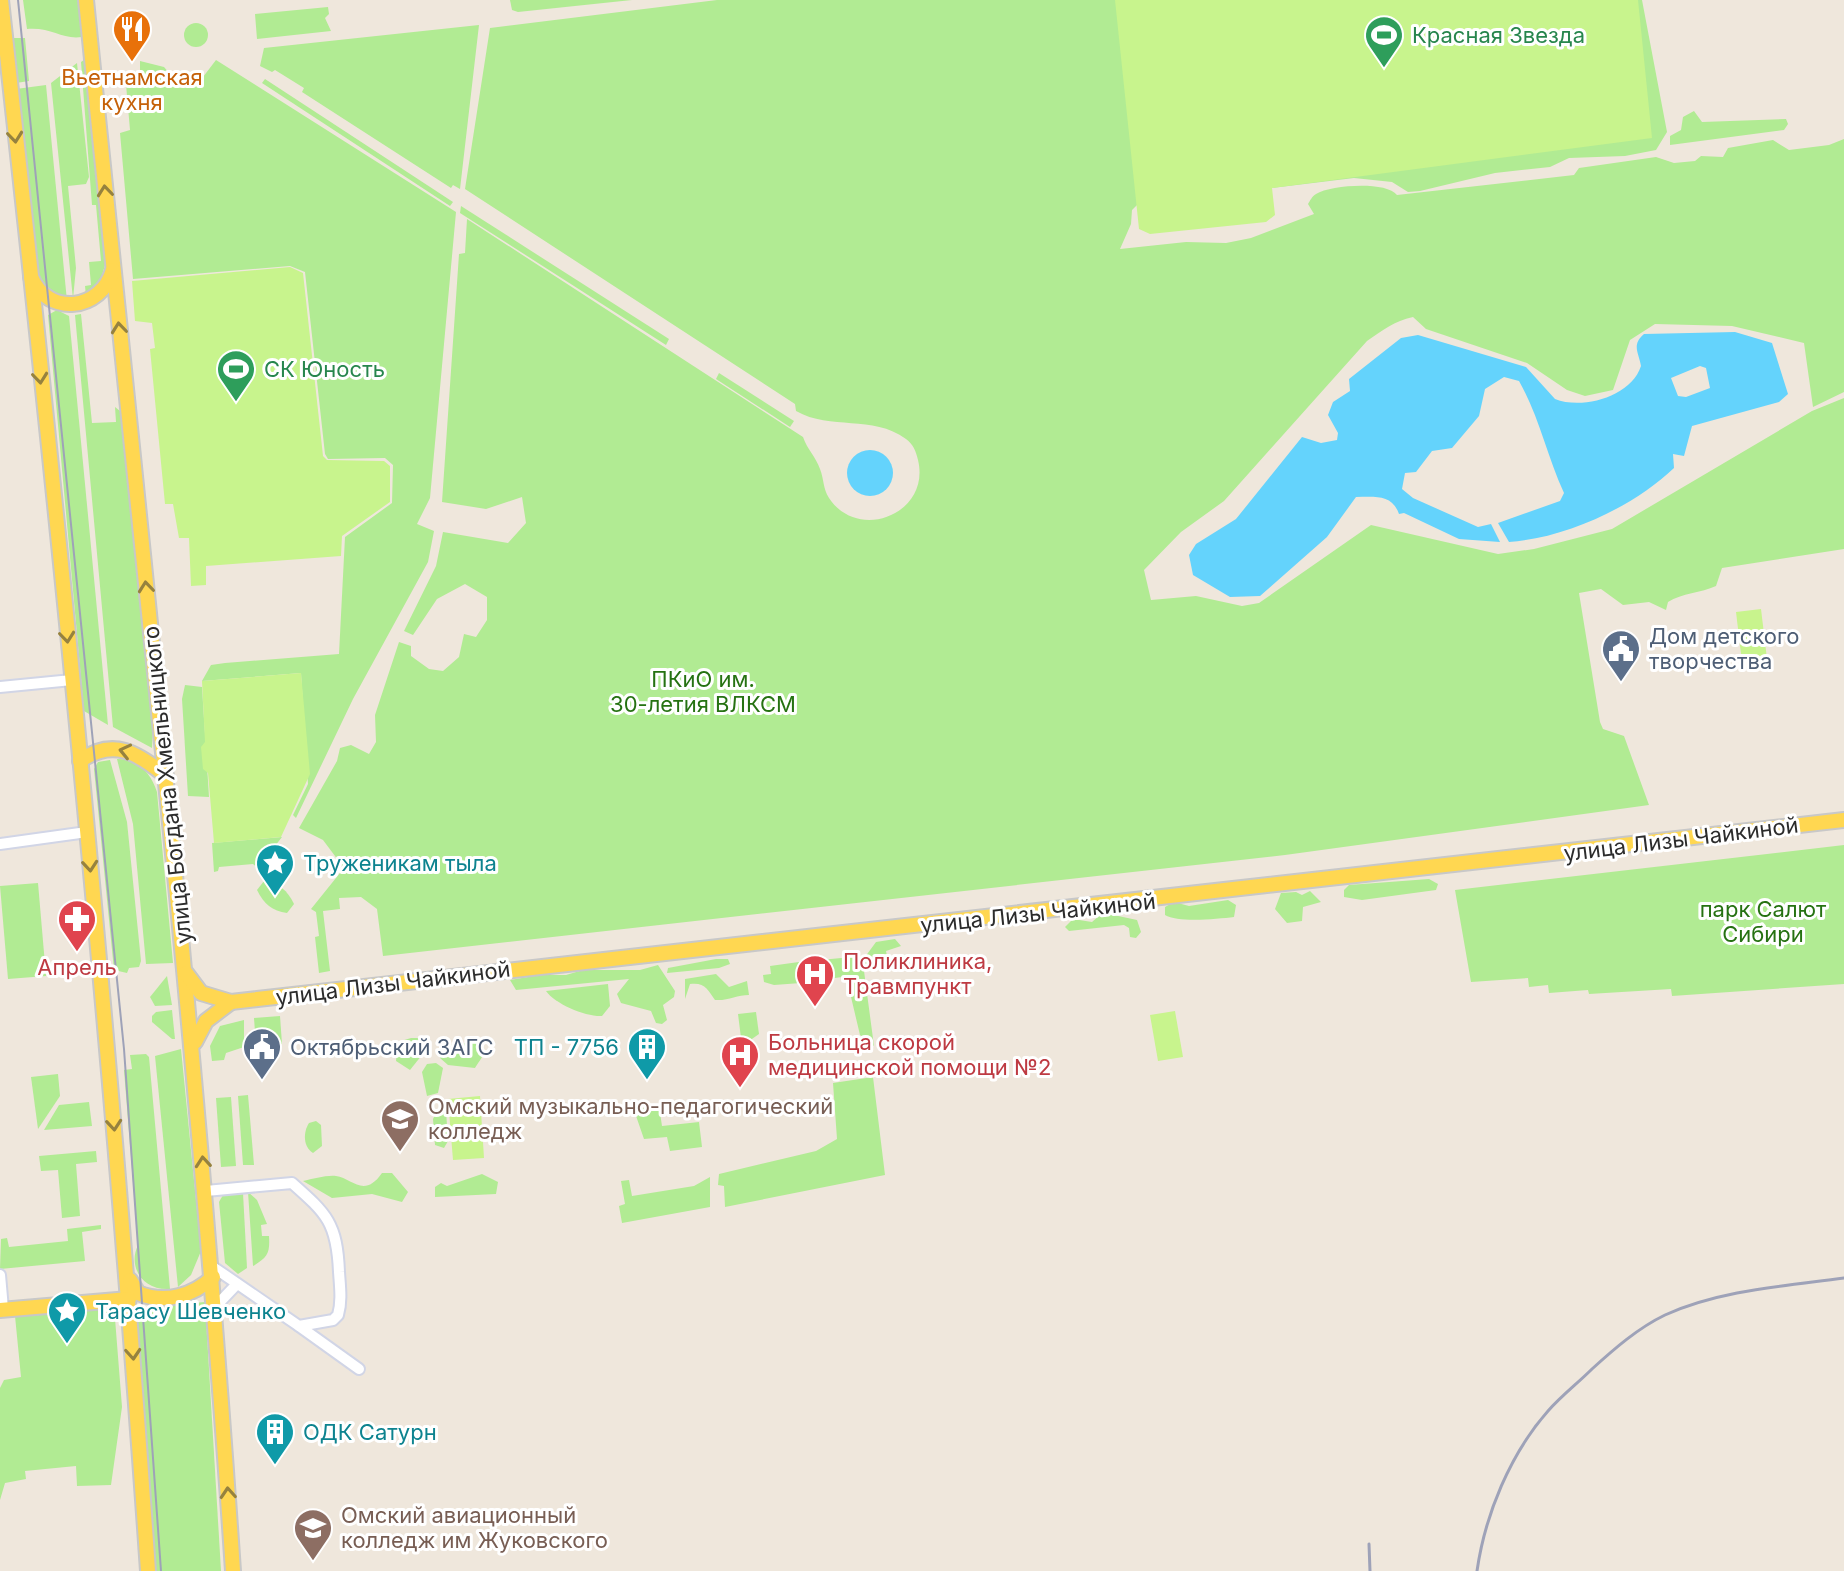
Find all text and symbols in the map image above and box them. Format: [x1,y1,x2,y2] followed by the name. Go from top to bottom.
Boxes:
[111,8,153,63] restaurant icon: Вьетнамская кухня
[1363,14,1405,69] sports icon: Красная Звезда
[1412,22,1585,48] place label: Красная Звезда
[61,64,203,115] place label: Вьетнамская кухня
[7,131,24,144] one-way arrow
[97,184,114,197] one-way arrow
[111,321,128,334] one-way arrow
[215,348,257,403] sports icon: СК Юность
[264,356,385,382] place label: СК Юность
[31,372,48,385] one-way arrow
[138,580,155,593] one-way arrow
[1649,623,1799,674] place label: Дом детского творчества
[137,625,197,945] street label: улица Богдана Хмельницкого
[1600,628,1642,683] public building icon: Дом детского творчества
[59,631,76,644] one-way arrow
[610,666,796,717] park label: ПКиО им. 30-летия ВЛКСМ
[119,743,132,760] one-way arrow
[1562,812,1800,866] street label: улица Лизы Чайкиной
[254,842,296,897] place icon: Труженикам тыла
[303,850,497,876] place label: Труженикам тыла
[81,860,98,873] one-way arrow
[919,888,1157,938] street label: улица Лизы Чайкиной
[1700,896,1827,947] park label: парк Салют Сибири
[56,898,98,953] pharmacy icon: Апрель
[843,948,992,999] place label: Поликлиника, Травмпункт
[794,953,836,1008] hospital icon: Поликлиника, Травмпункт
[37,954,117,980] place label: Апрель
[274,956,512,1010] street label: улица Лизы Чайкиной
[241,1026,283,1081] public building icon: Октябрьский ЗАГС
[626,1026,668,1081] building icon: ТП - 7756
[768,1029,1051,1080] place label: Больница скорой медицинской помощи №2
[290,1034,494,1060] place label: Октябрьский ЗАГС
[514,1034,619,1060] place label: ТП - 7756
[719,1034,761,1089] hospital icon: Больница скорой медицинской помощи №2
[428,1093,833,1144] place label: Омский музыкально-педагогический колледж
[379,1098,421,1153] school or university icon: Омский музыкально-педагогический колледж
[105,1119,122,1132] one-way arrow
[195,1155,212,1168] one-way arrow
[46,1290,88,1345] place icon: Тарасу Шевченко
[95,1298,286,1324] place label: Тарасу Шевченко
[124,1348,141,1361] one-way arrow
[254,1411,296,1466] building icon: ОДК Сатурн
[303,1419,437,1445] place label: ОДК Сатурн
[220,1486,237,1499] one-way arrow
[341,1502,608,1553] place label: Омский авиационный колледж им Жуковского
[292,1507,334,1562] school or university icon: Омский авиационный колледж им Жуковского

